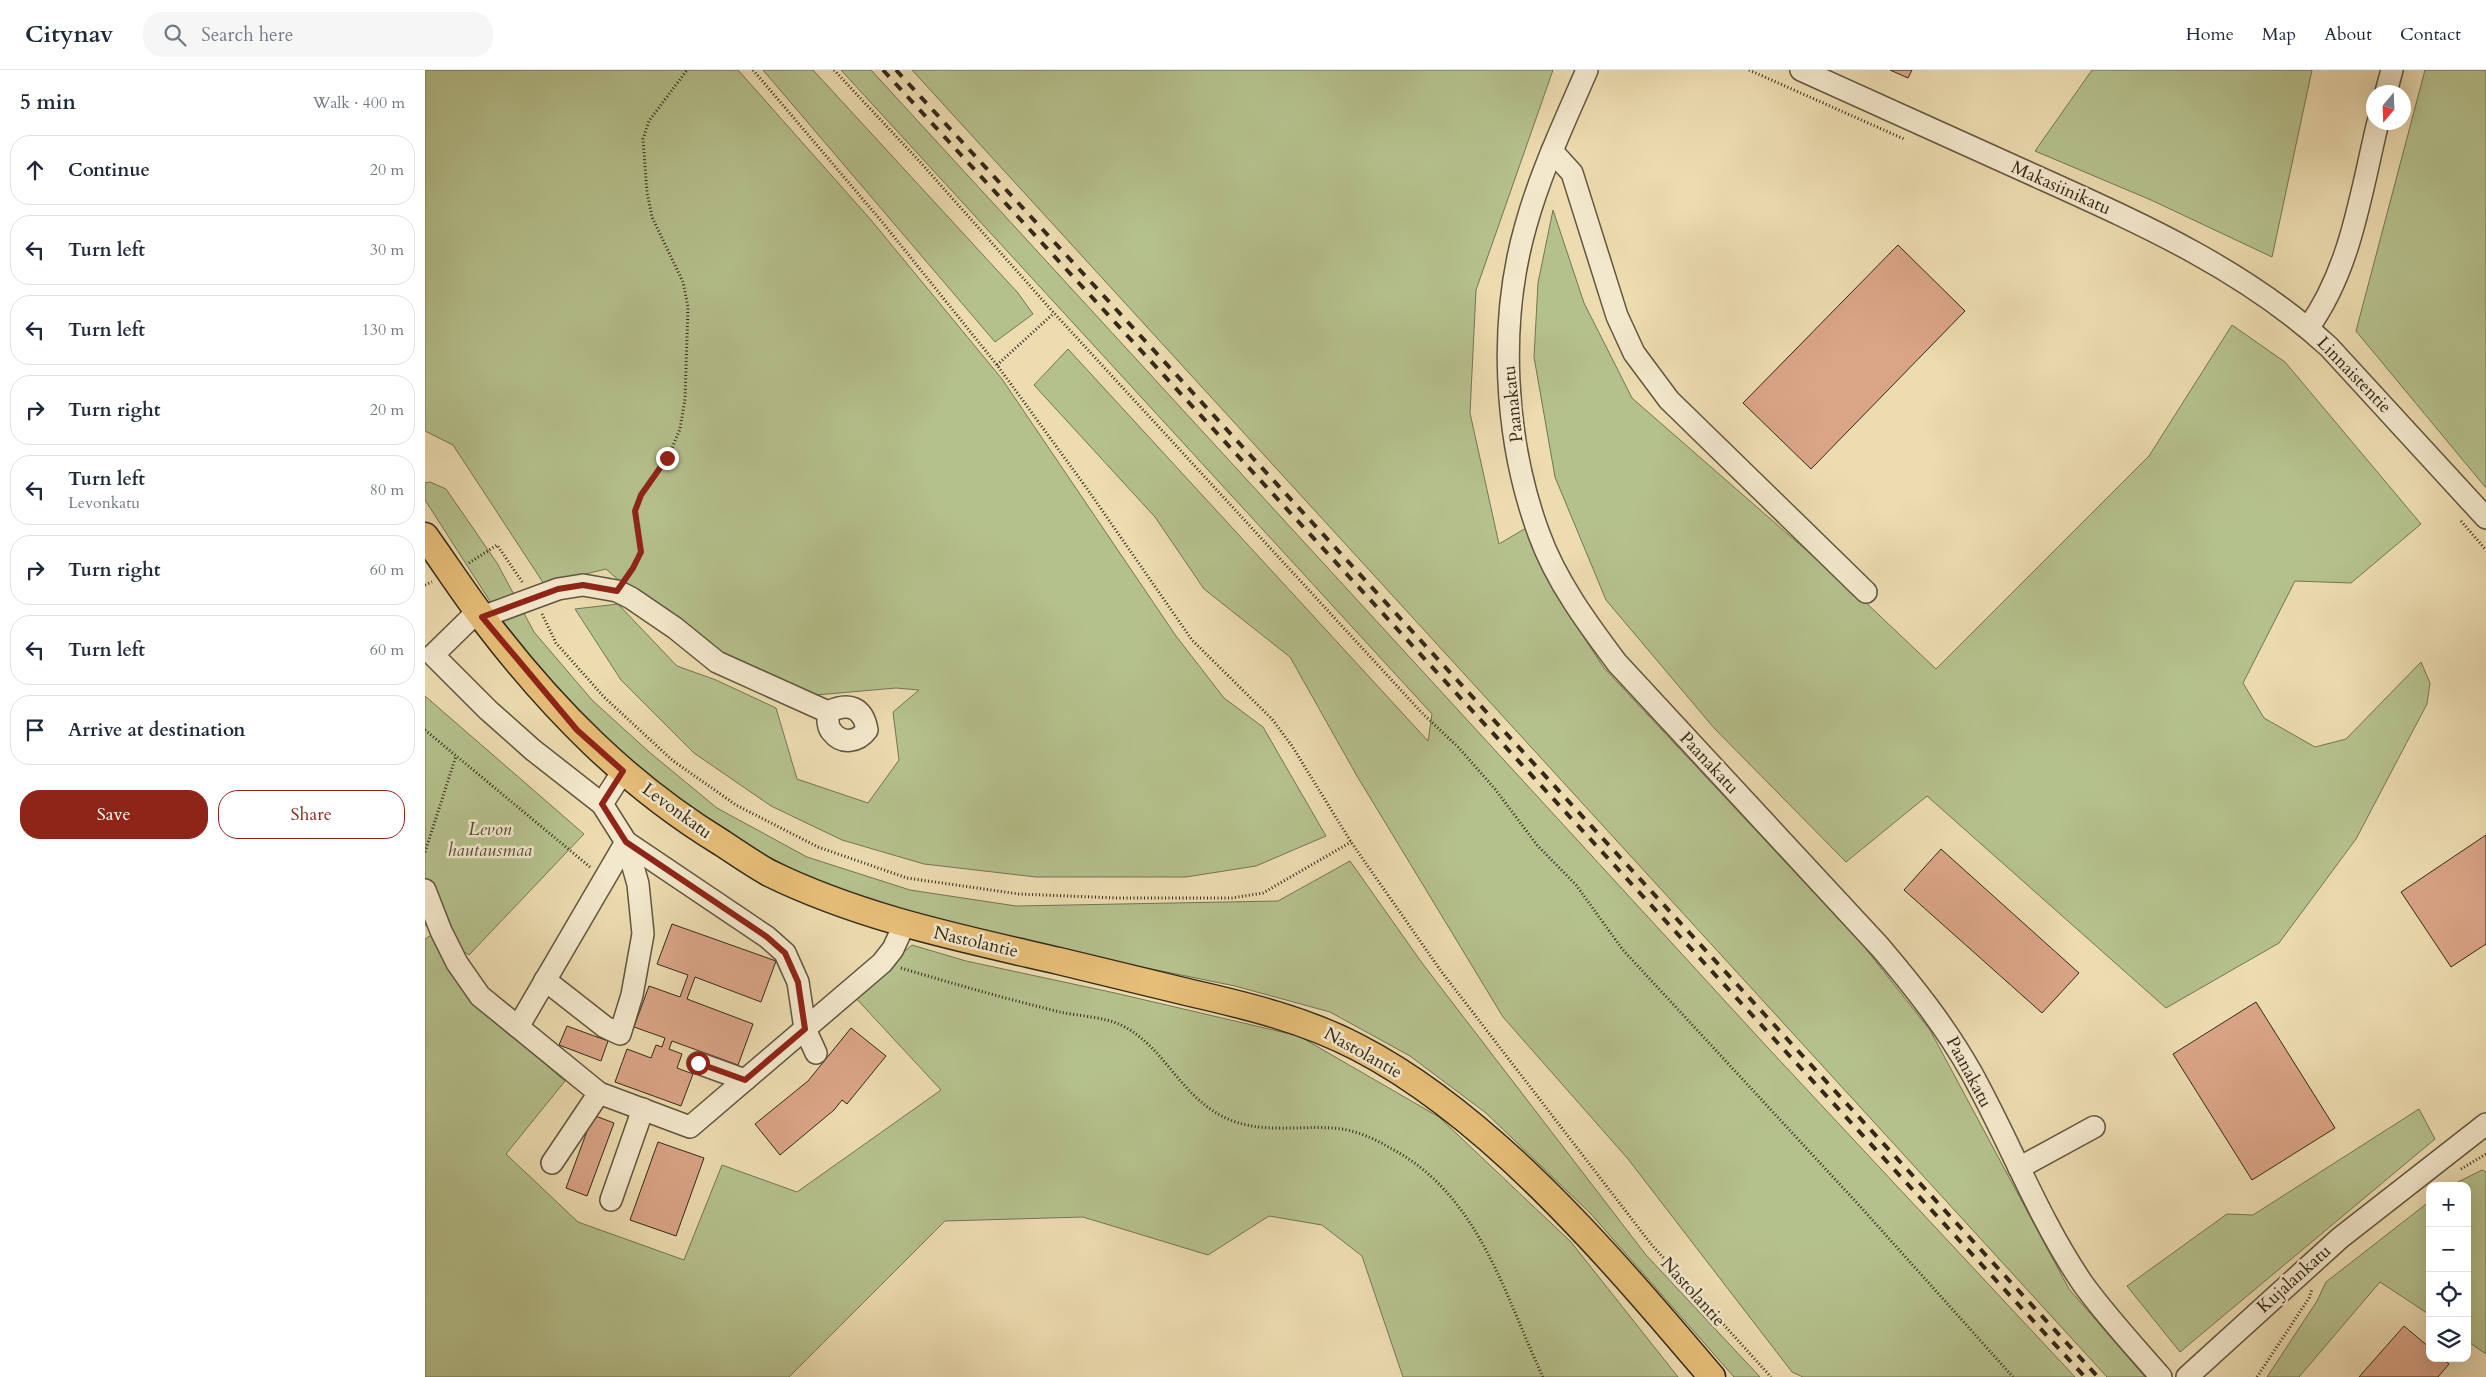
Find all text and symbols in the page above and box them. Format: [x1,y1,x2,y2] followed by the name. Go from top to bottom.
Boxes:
[143,12,493,57] search box
[25,18,113,51] text: Citynav
[161,21,189,49] icon: search
[201,22,293,48] text: Search here
[2186,22,2234,47] text: Home
[2262,22,2296,47] text: Map
[2324,22,2372,47] text: About
[2400,22,2461,47] text: Contact
[2366,85,2411,130] north arrow
[20,88,76,117] text: 5 min
[313,92,405,114] text: Walk · 400 m
[2007,155,2115,221] street label: Makasiinikatu
[21,156,49,184] icon: ahead
[68,157,150,183] text: Continue
[370,159,404,181] text: 20 m
[21,236,49,264] icon: left
[68,237,145,263] text: Turn left
[370,239,404,261] text: 30 m
[21,316,49,344] icon: left
[68,317,145,343] text: Turn left
[362,319,404,341] text: 130 m
[2311,331,2397,419] street label: Linnaistentie
[1497,364,1529,444] street label: Paanakatu
[21,396,49,424] icon: right
[68,397,160,423] text: Turn right
[370,399,404,421] text: 20 m
[656,447,679,470] route end
[68,466,145,492] text: Turn left
[21,476,49,504] icon: left
[370,479,404,501] text: 80 m
[68,492,140,514] text: Levonkatu
[21,556,49,584] icon: right
[68,557,160,583] text: Turn right
[370,559,404,581] text: 60 m
[21,636,49,664] icon: left
[68,637,145,663] text: Turn left
[370,639,404,661] text: 60 m
[21,716,49,744] icon: arrive
[68,717,245,743] text: Arrive at destination
[1674,726,1745,800] street label: Paanakatu
[637,777,717,845] street label: Levonkatu
[20,790,208,839] button: Save
[218,790,405,839] button: Share
[448,817,532,863] park label: Levon hautausmaa
[931,920,1021,964] street label: Nastolantie
[1319,1021,1407,1085] street label: Nastolantie
[1940,1032,1998,1112] street label: Paanakatu
[687,1052,710,1075] route start
[2426,1182,2471,1362] map controls
[2426,1182,2471,1227] button: +
[2426,1227,2471,1272] button: −
[2252,1239,2337,1319] street label: Kujalankatu
[1655,1252,1731,1332] street label: Nastolantie
[2426,1272,2471,1317] button: locate
[2426,1317,2471,1362] button: layers

